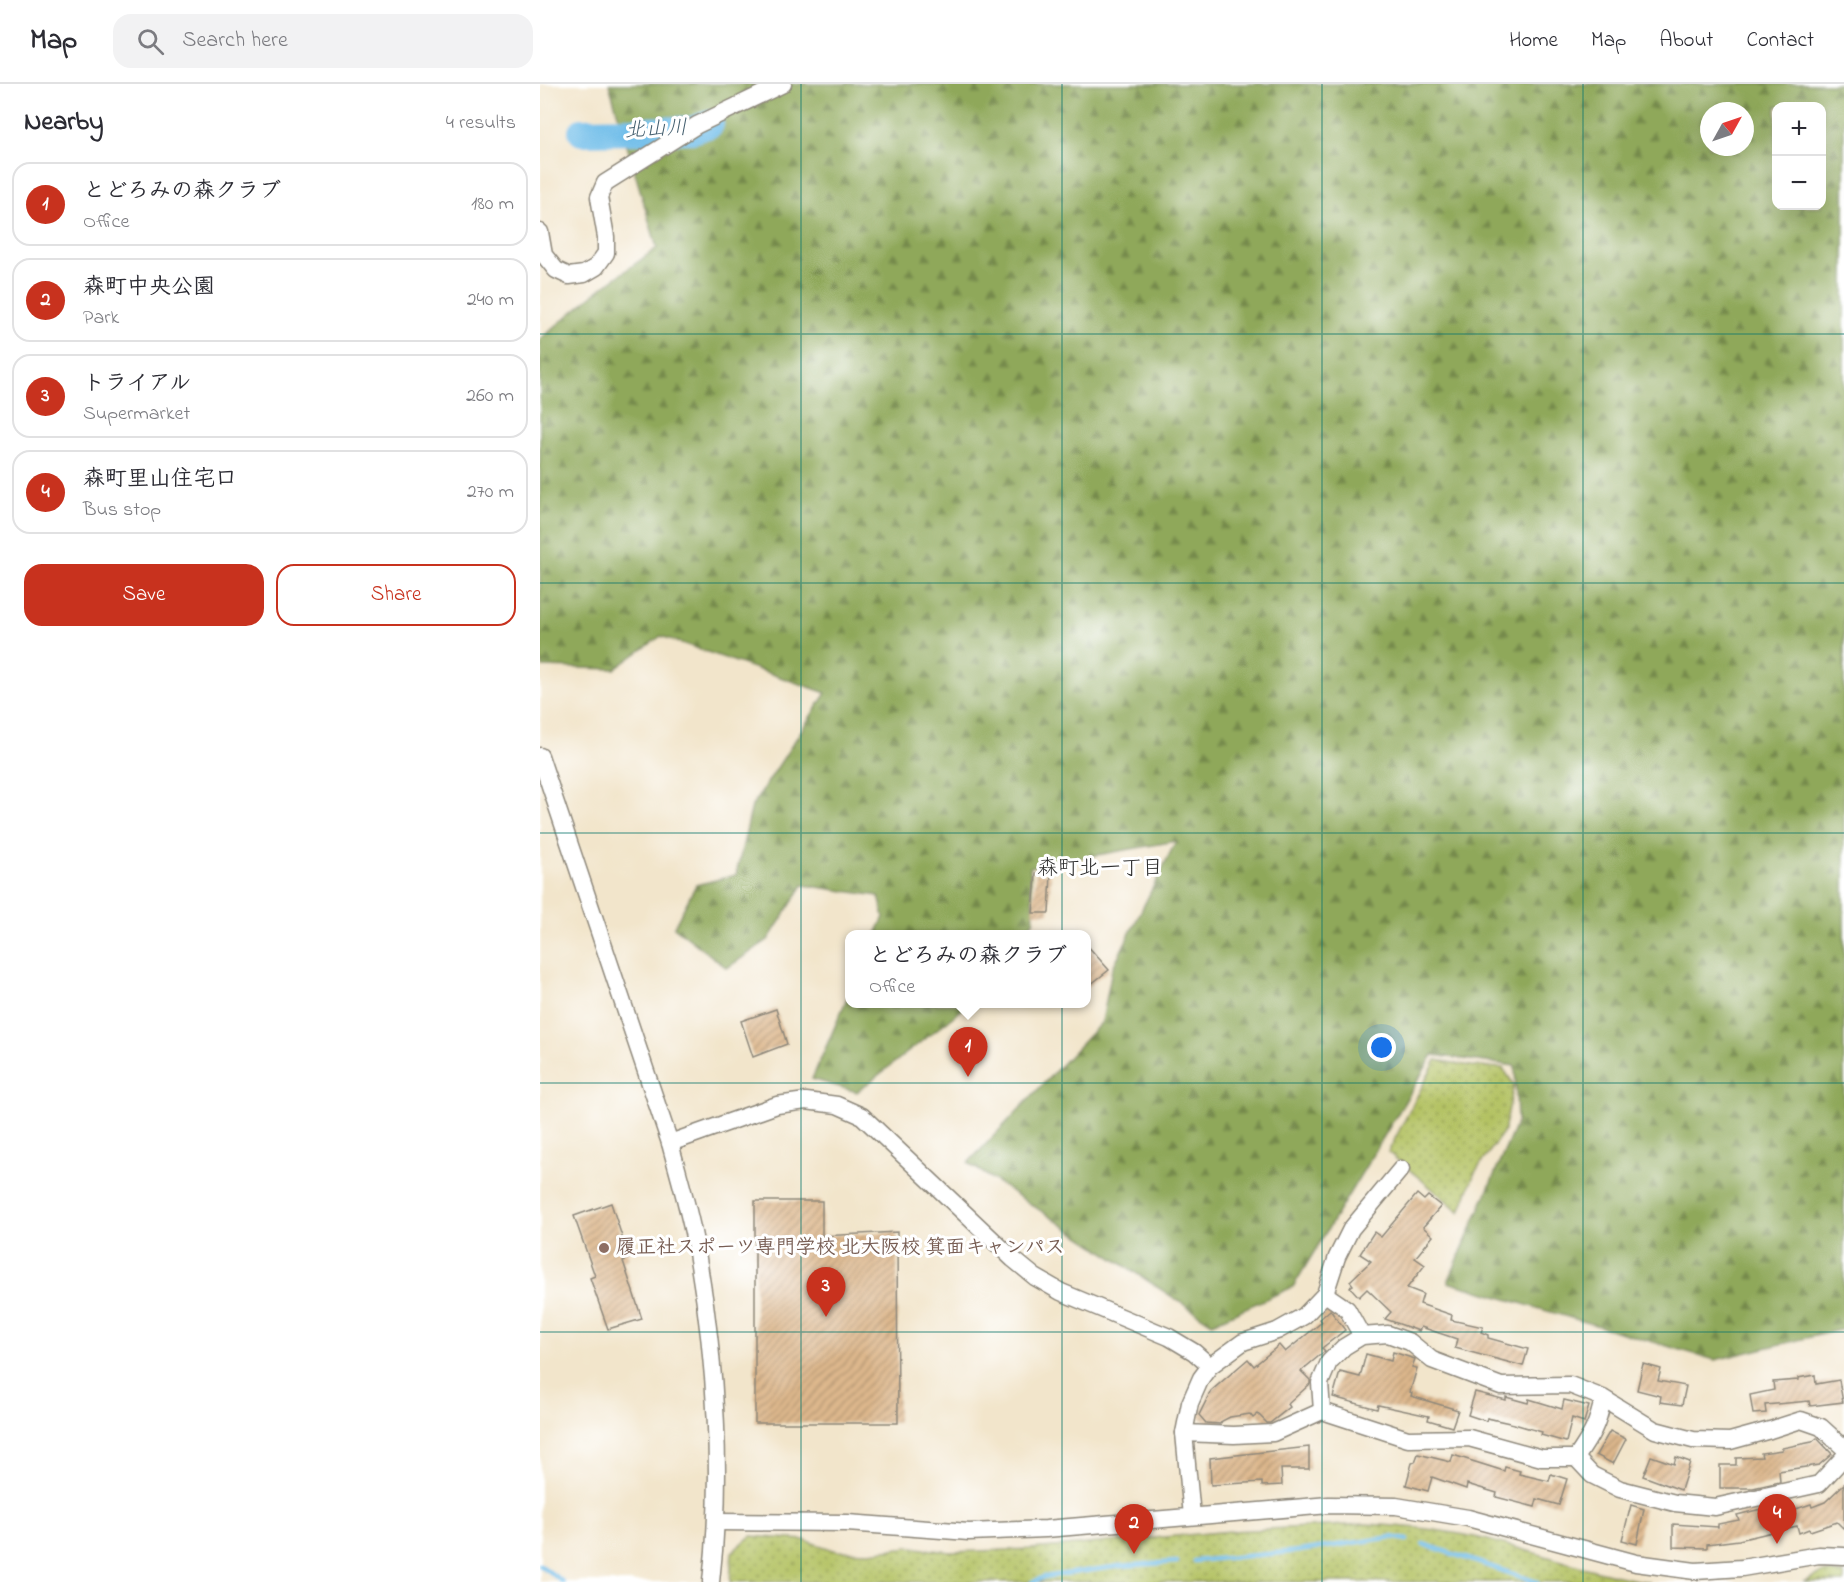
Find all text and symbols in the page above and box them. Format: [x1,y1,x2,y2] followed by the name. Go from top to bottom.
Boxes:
[113,14,533,68] search box
[30,21,77,62] text: Map
[134,25,167,58] icon: search
[182,25,288,57] text: Search here
[1509,26,1558,56] text: Home
[1591,26,1626,56] text: Map
[1659,26,1713,56] text: About
[1746,26,1814,56] text: Contact
[1700,102,1754,156] north arrow
[1772,102,1826,210] map controls
[1772,102,1826,156] button: +
[24,104,103,142] text: Nearby
[446,109,516,138] text: 4 results
[624,113,688,147] water label: 北山川
[1772,156,1826,210] button: −
[83,176,281,208] text: とどろみの森クラブ
[42,190,49,219] text: 1
[471,190,514,219] text: 180 m
[83,208,129,237] text: Office
[83,272,215,304] text: 森町中央公園
[41,286,50,315] text: 2
[467,286,514,315] text: 240 m
[83,304,119,333] text: Park
[83,368,191,400] text: トライアル
[41,382,50,411] text: 3
[466,382,514,411] text: 260 m
[83,400,190,429] text: Supermarket
[83,464,237,496] text: 森町里山住宅口
[41,478,50,507] text: 4
[467,478,514,507] text: 270 m
[83,496,161,525] text: Bus stop
[24,564,264,626] button: Save
[276,564,516,626] button: Share
[1037,854,1163,884] district label: 森町北一丁目
[845,930,1091,1008] popup
[869,941,1067,973] text: とどろみの森クラブ
[869,973,915,1002] text: Office
[948,1028,988,1077] pin: 1
[1367,1033,1396,1062] your location
[616,1234,1065,1263] place label: 履正社スポーツ専門学校 北大阪校 箕面キャンパス
[597,1241,611,1255] marker: 履正社スポーツ専門学校 北大阪校 箕面キャンパス
[806,1268,846,1317] pin: 3
[1758,1494,1796,1544] pin: 4
[1114,1504,1154,1554] pin: 2

